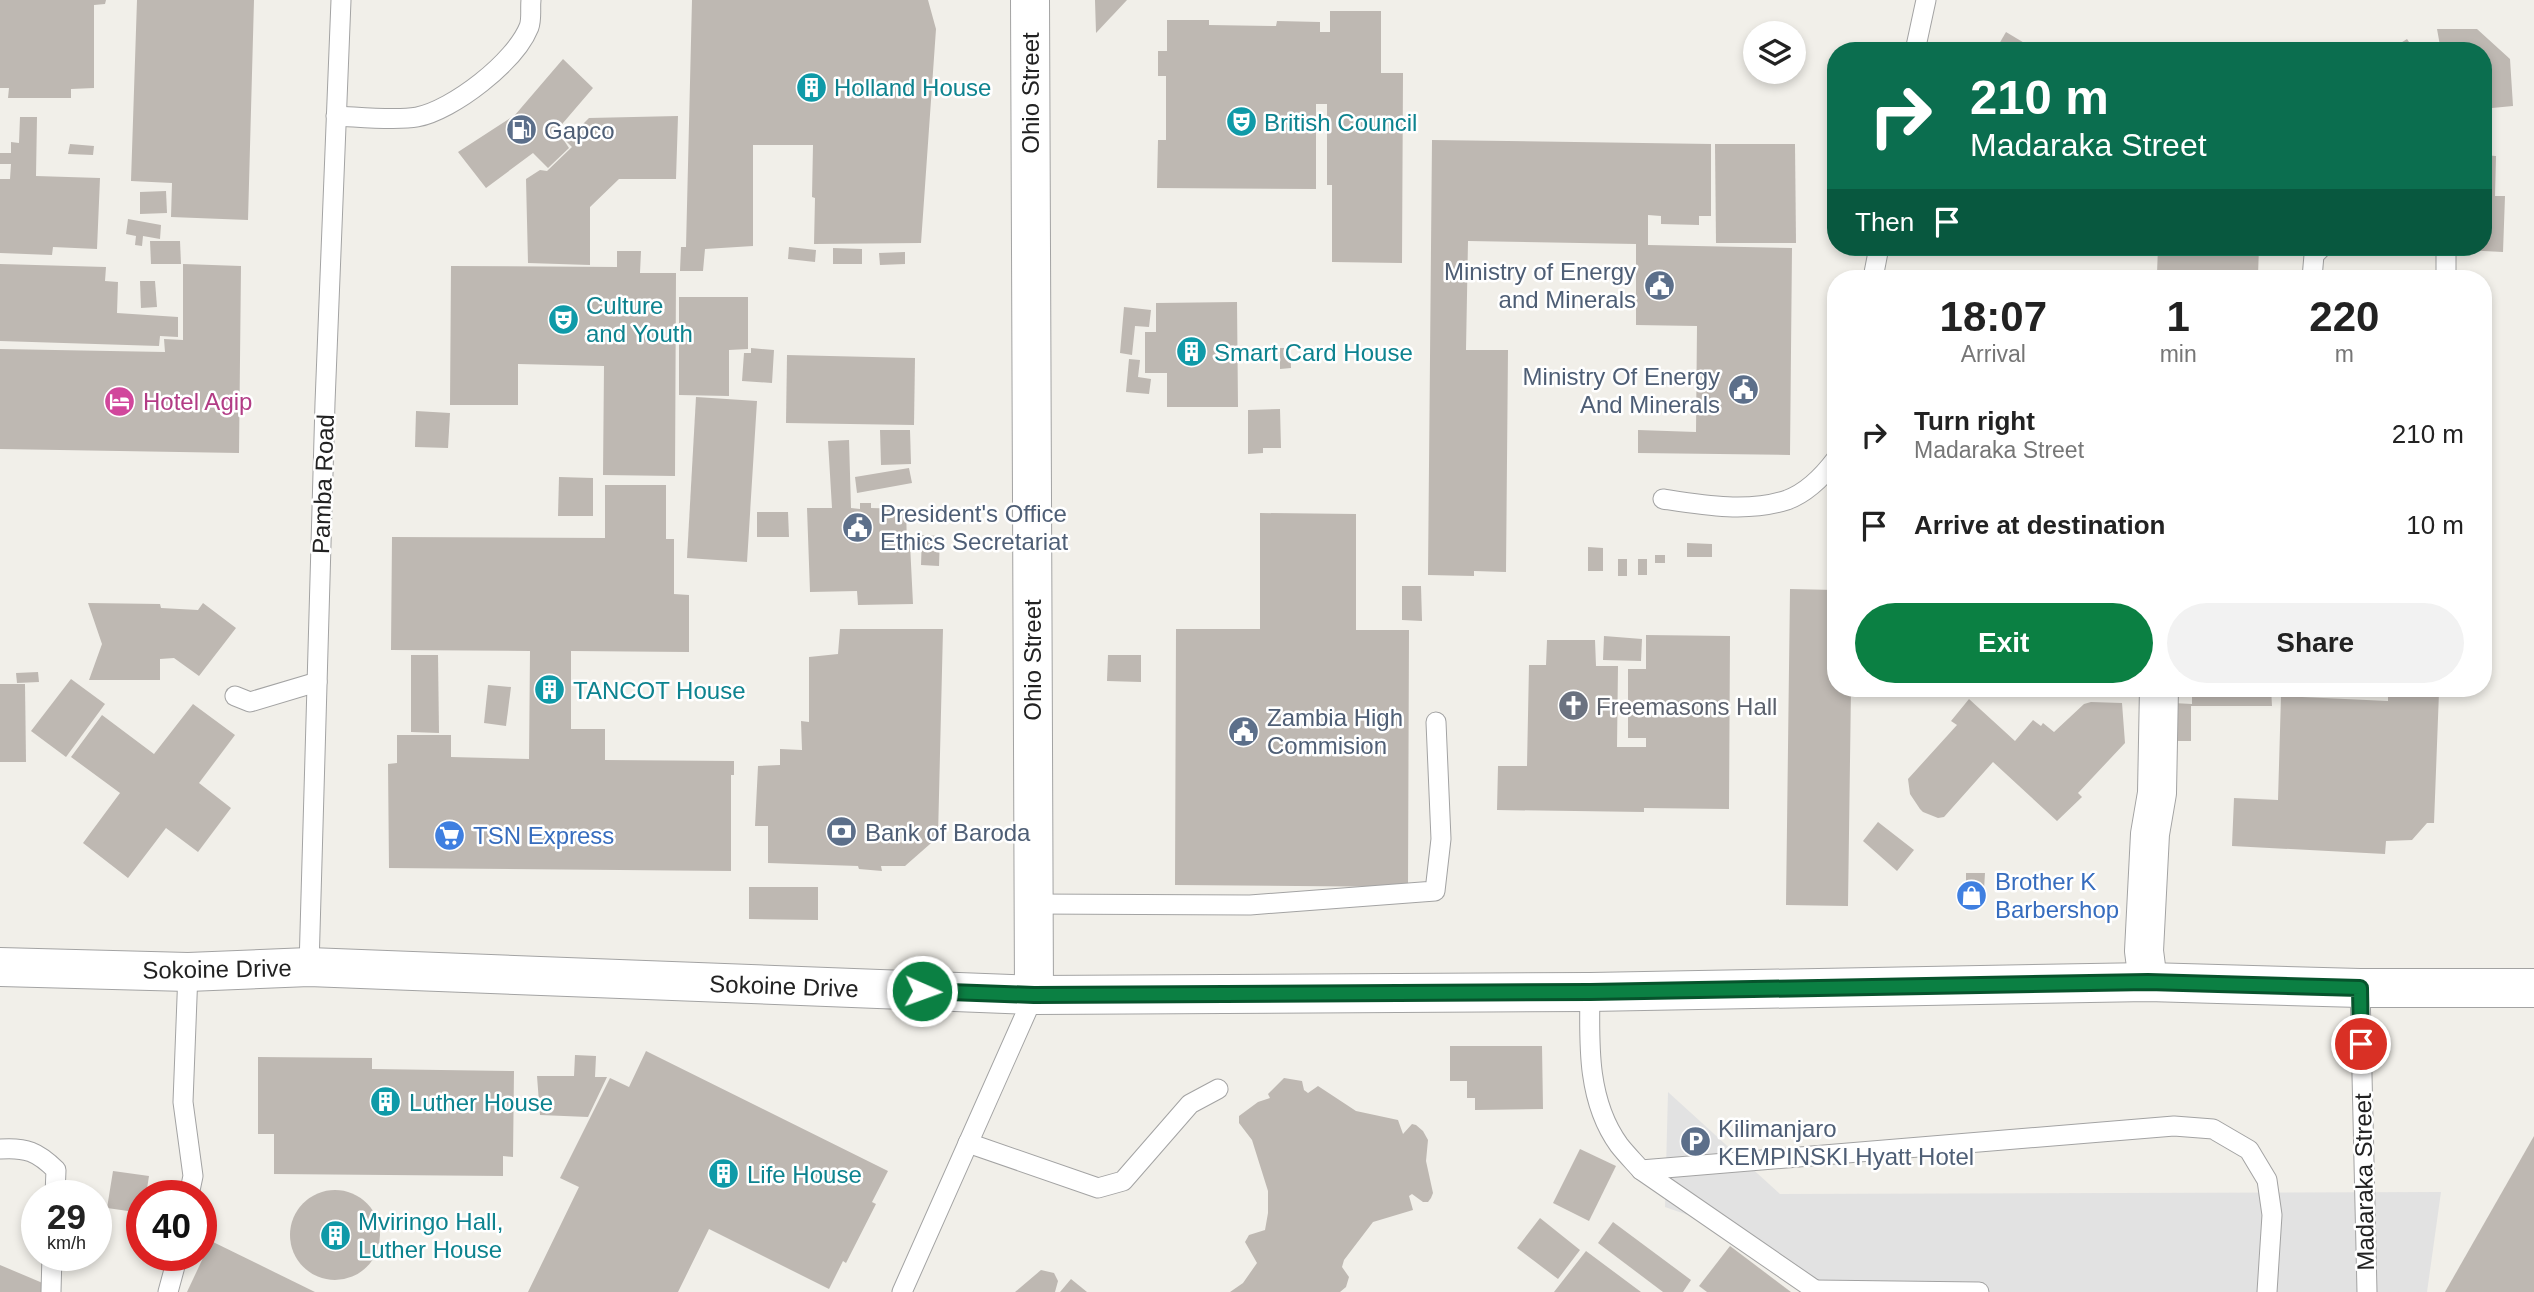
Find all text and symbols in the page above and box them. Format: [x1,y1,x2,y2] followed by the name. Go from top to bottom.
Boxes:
[1743,21,1806,84] map controls
[1743,21,1806,84] button: layers
[1017,32,1044,154] street label: Ohio Street
[794,70,828,104] building icon: Holland House
[1855,70,1946,161] icon: right
[1970,70,2109,124] text: 210 m
[834,74,991,101] place label: Holland House
[1224,105,1258,139] theatre icon: British Council
[1264,109,1417,136] place label: British Council
[504,113,538,147] fuel station icon: Gapco
[544,117,615,144] place label: Gapco
[1970,127,2207,163] text: Madaraka Street
[1928,203,1966,241] icon: arrive
[1855,207,1914,237] text: Then
[1444,258,1636,313] place label: Ministry of Energy and Minerals
[1642,268,1676,302] public building icon: Ministry of Energy and Minerals
[586,292,693,347] place label: Culture and Youth
[1940,293,2047,340] text: 18:07
[2166,293,2190,340] text: 1
[2309,293,2379,340] text: 220
[546,302,580,336] theatre icon: Culture and Youth
[1174,335,1208,369] building icon: Smart Card House
[1214,339,1413,366] place label: Smart Card House
[1961,341,2026,367] text: Arrival
[2160,341,2197,367] text: min
[2335,341,2354,367] text: m
[1523,363,1720,418] place label: Ministry Of Energy And Minerals
[1726,373,1760,407] public building icon: Ministry Of Energy And Minerals
[103,384,137,418] hotel icon: Hotel Agip
[143,388,252,415] place label: Hotel Agip
[1914,406,2035,436] text: Turn right
[307,414,339,554] street label: Pamba Road
[1855,416,1893,454] icon: right
[2392,419,2464,449] text: 210 m
[1914,437,2084,463] text: Madaraka Street
[880,500,1068,555] place label: President's Office Ethics Secretariat
[1855,507,1893,545] icon: arrive
[840,510,874,544] public building icon: President's Office Ethics Secretariat
[1914,510,2165,540] text: Arrive at destination
[2406,510,2464,540] text: 10 m
[1019,599,1046,721] street label: Ohio Street
[1855,603,2153,683] button: Exit
[2167,603,2464,683] button: Share
[533,673,567,707] building icon: TANCOT House
[573,677,746,704] place label: TANCOT House
[1556,689,1590,723] church icon: Freemasons Hall
[1596,693,1777,720] place label: Freemasons Hall
[1267,704,1403,759] place label: Zambia High Commision
[1227,714,1261,748] public building icon: Zambia High Commision
[825,815,859,849] bank icon: Bank of Baroda
[433,818,467,852] supermarket icon: TSN Express
[865,819,1031,846] place label: Bank of Baroda
[473,822,614,849] place label: TSN Express
[1995,868,2119,923] place label: Brother K Barbershop
[1955,878,1989,912] shop icon: Brother K Barbershop
[142,954,292,984] street label: Sokoine Drive
[885,954,959,1028] position arrow
[709,970,859,1002] street label: Sokoine Drive
[2331,1014,2391,1074] pin
[2342,1025,2380,1063] icon: arrive
[369,1085,403,1119] building icon: Luther House
[409,1089,553,1116] place label: Luther House
[2349,1093,2379,1271] street label: Madaraka Street
[1718,1115,1974,1170] place label: Kilimanjaro KEMPINSKI Hyatt Hotel
[1678,1125,1712,1159] parking icon: Kilimanjaro KEMPINSKI Hyatt Hotel
[707,1157,741,1191] building icon: Life House
[747,1161,862,1188] place label: Life House
[126,1180,217,1271] speed limit sign: 40
[47,1197,86,1236] text: 29
[358,1208,503,1263] place label: Mviringo Hall, Luther House
[318,1218,352,1252] building icon: Mviringo Hall, Luther House
[47,1233,86,1253] text: km/h

